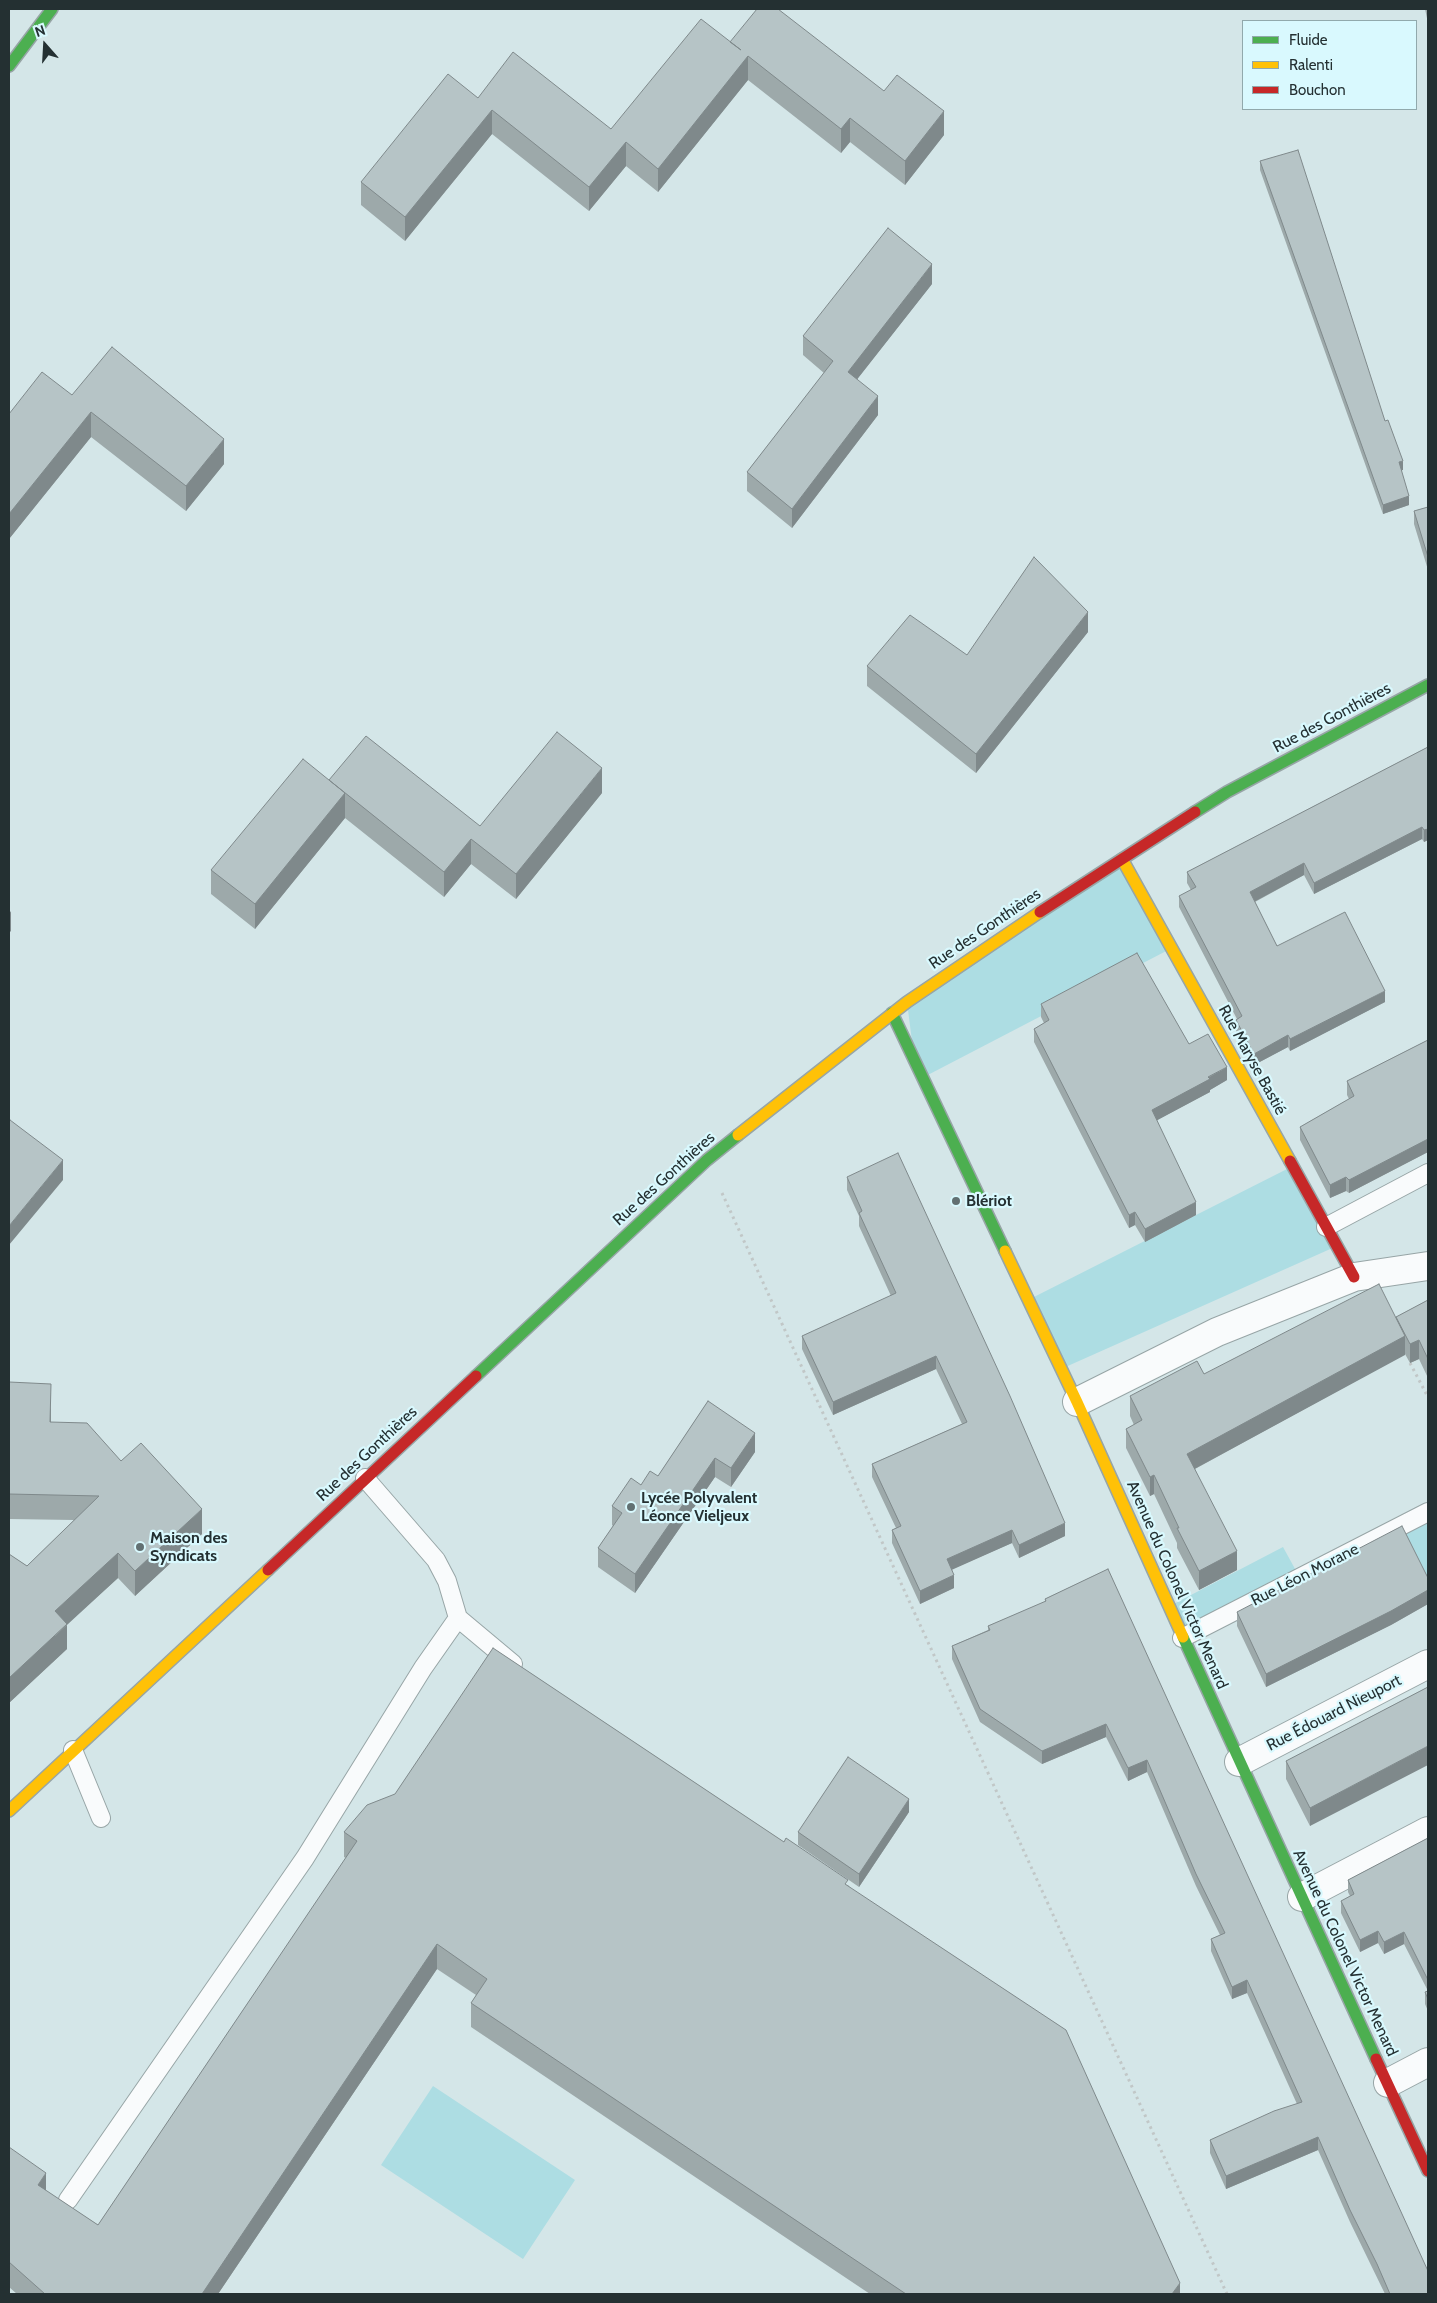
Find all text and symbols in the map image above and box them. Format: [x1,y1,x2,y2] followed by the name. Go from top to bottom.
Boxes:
[20,20,70,70] north arrow
[1242,20,1417,110] legend
[33,21,48,41] text: N
[1289,31,1327,49] text: Fluide
[1289,56,1333,74] text: Ralenti
[1289,81,1346,99] text: Bouchon
[1270,679,1394,757] street label: Rue des Gonthières
[926,885,1044,973] street label: Rue des Gonthières
[1214,1002,1290,1118] street label: Rue Maryse Bastié
[609,1128,719,1230] street label: Rue des Gonthières
[966,1191,1012,1211] place label: Blériot
[950,1195,962,1207] marker: Blériot
[313,1402,421,1506] street label: Rue des Gonthières
[1122,1478,1232,1692] street label: Avenue du Colonel Victor Menard
[641,1488,757,1526] place label: Lycée Polyvalent Léonce Vieljeux
[625,1501,637,1513] marker: Lycée Polyvalent Léonce Vieljeux
[150,1528,228,1566] place label: Maison des Syndicats
[1248,1540,1362,1610] street label: Rue Léon Morane
[134,1541,146,1553] marker: Maison des Syndicats
[1263,1671,1405,1755] street label: Rue Édouard Nieuport
[1289,1847,1401,2059] street label: Avenue du Colonel Victor Menard

